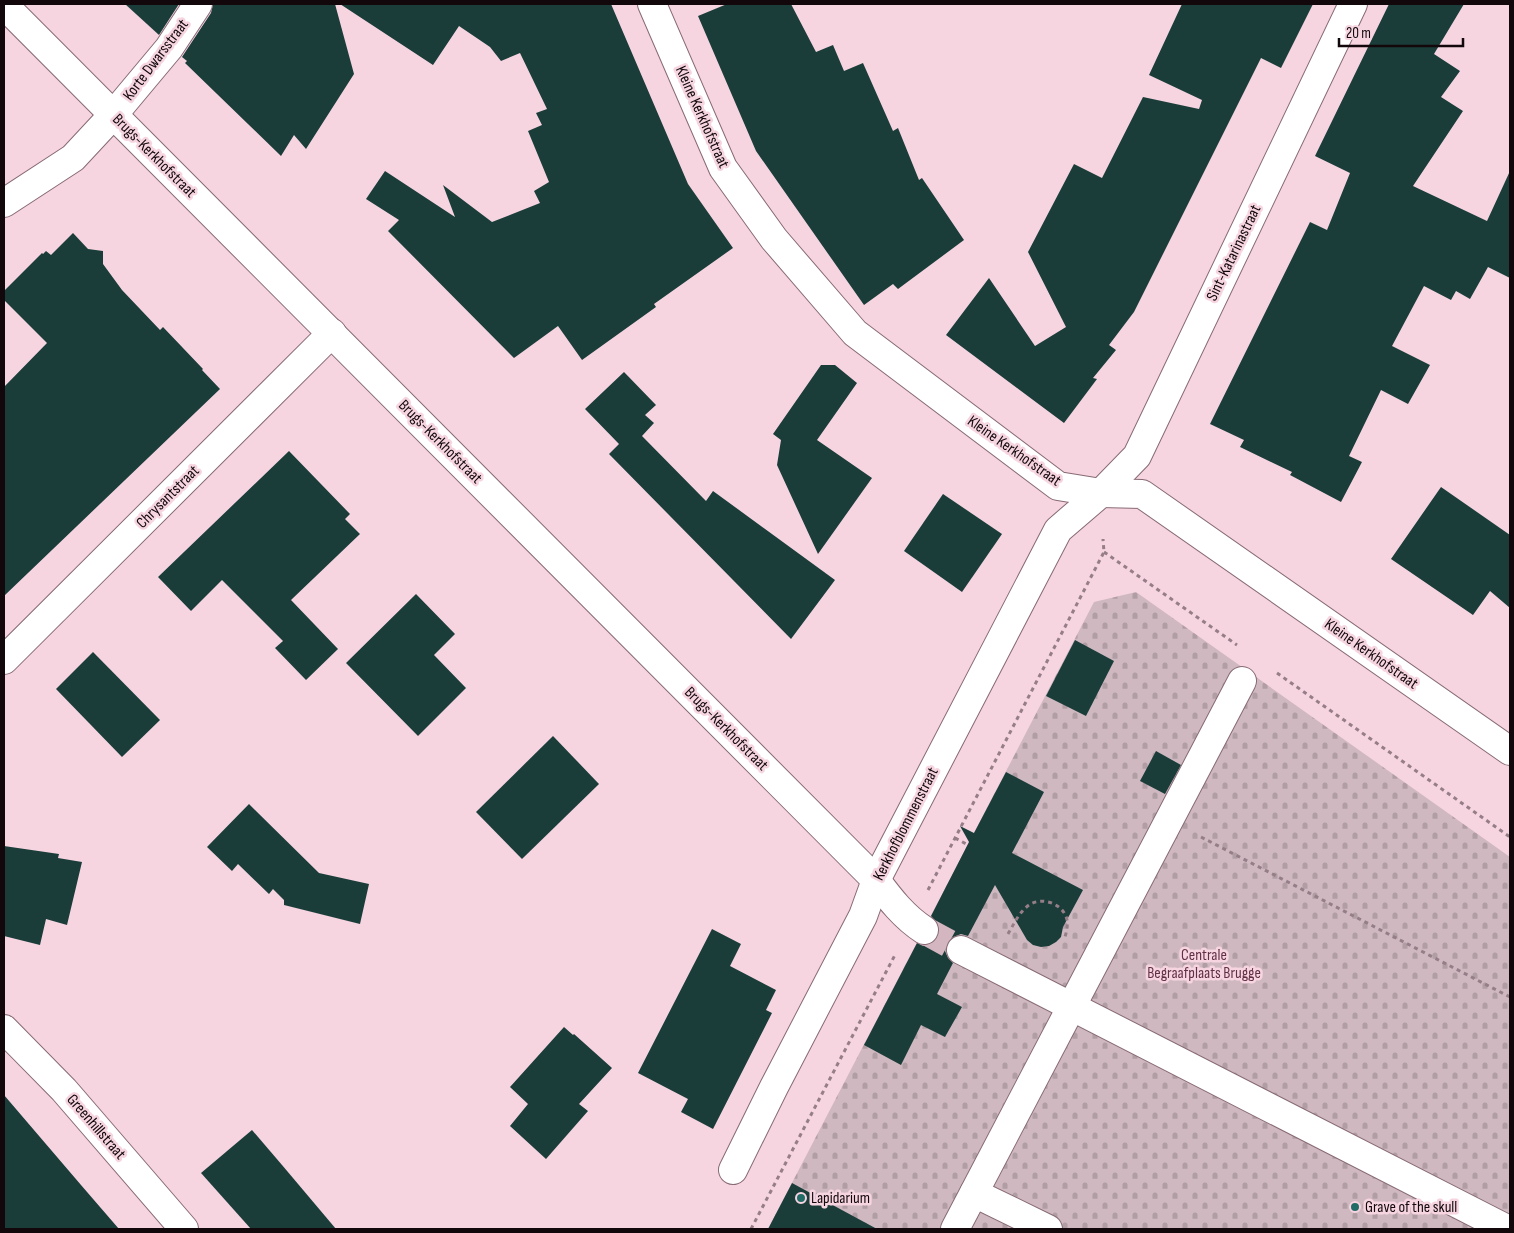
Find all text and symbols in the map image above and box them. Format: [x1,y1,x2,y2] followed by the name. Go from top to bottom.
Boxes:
[119,15,193,104] street label: Korte Dwarsstraat
[1339,15,1463,47] scale bar
[1346,24,1371,43] text: 20 m
[671,63,733,171] street label: Kleine Kerkhofstraat
[108,110,200,202] street label: Brugs-Kerkhofstraat
[1203,202,1266,304] street label: Sint-Katarinastraat
[394,396,486,488] street label: Brugs-Kerkhofstraat
[964,412,1065,490] street label: Kleine Kerkhofstraat
[133,461,204,532] street label: Chrysantstraat
[1321,615,1422,693] street label: Kleine Kerkhofstraat
[680,683,772,775] street label: Brugs-Kerkhofstraat
[869,764,943,884] street label: Kerkhofblommenstraat
[1147,946,1261,983] park label: Centrale Begraafplaats Brugge
[63,1091,129,1164] street label: Greenhillstraat
[811,1189,870,1208] place label: Lapidarium
[795,1192,807,1204] marker: Lapidarium
[1365,1198,1457,1217] place label: Grave of the skull
[1349,1201,1361,1213] marker: Grave of the skull

